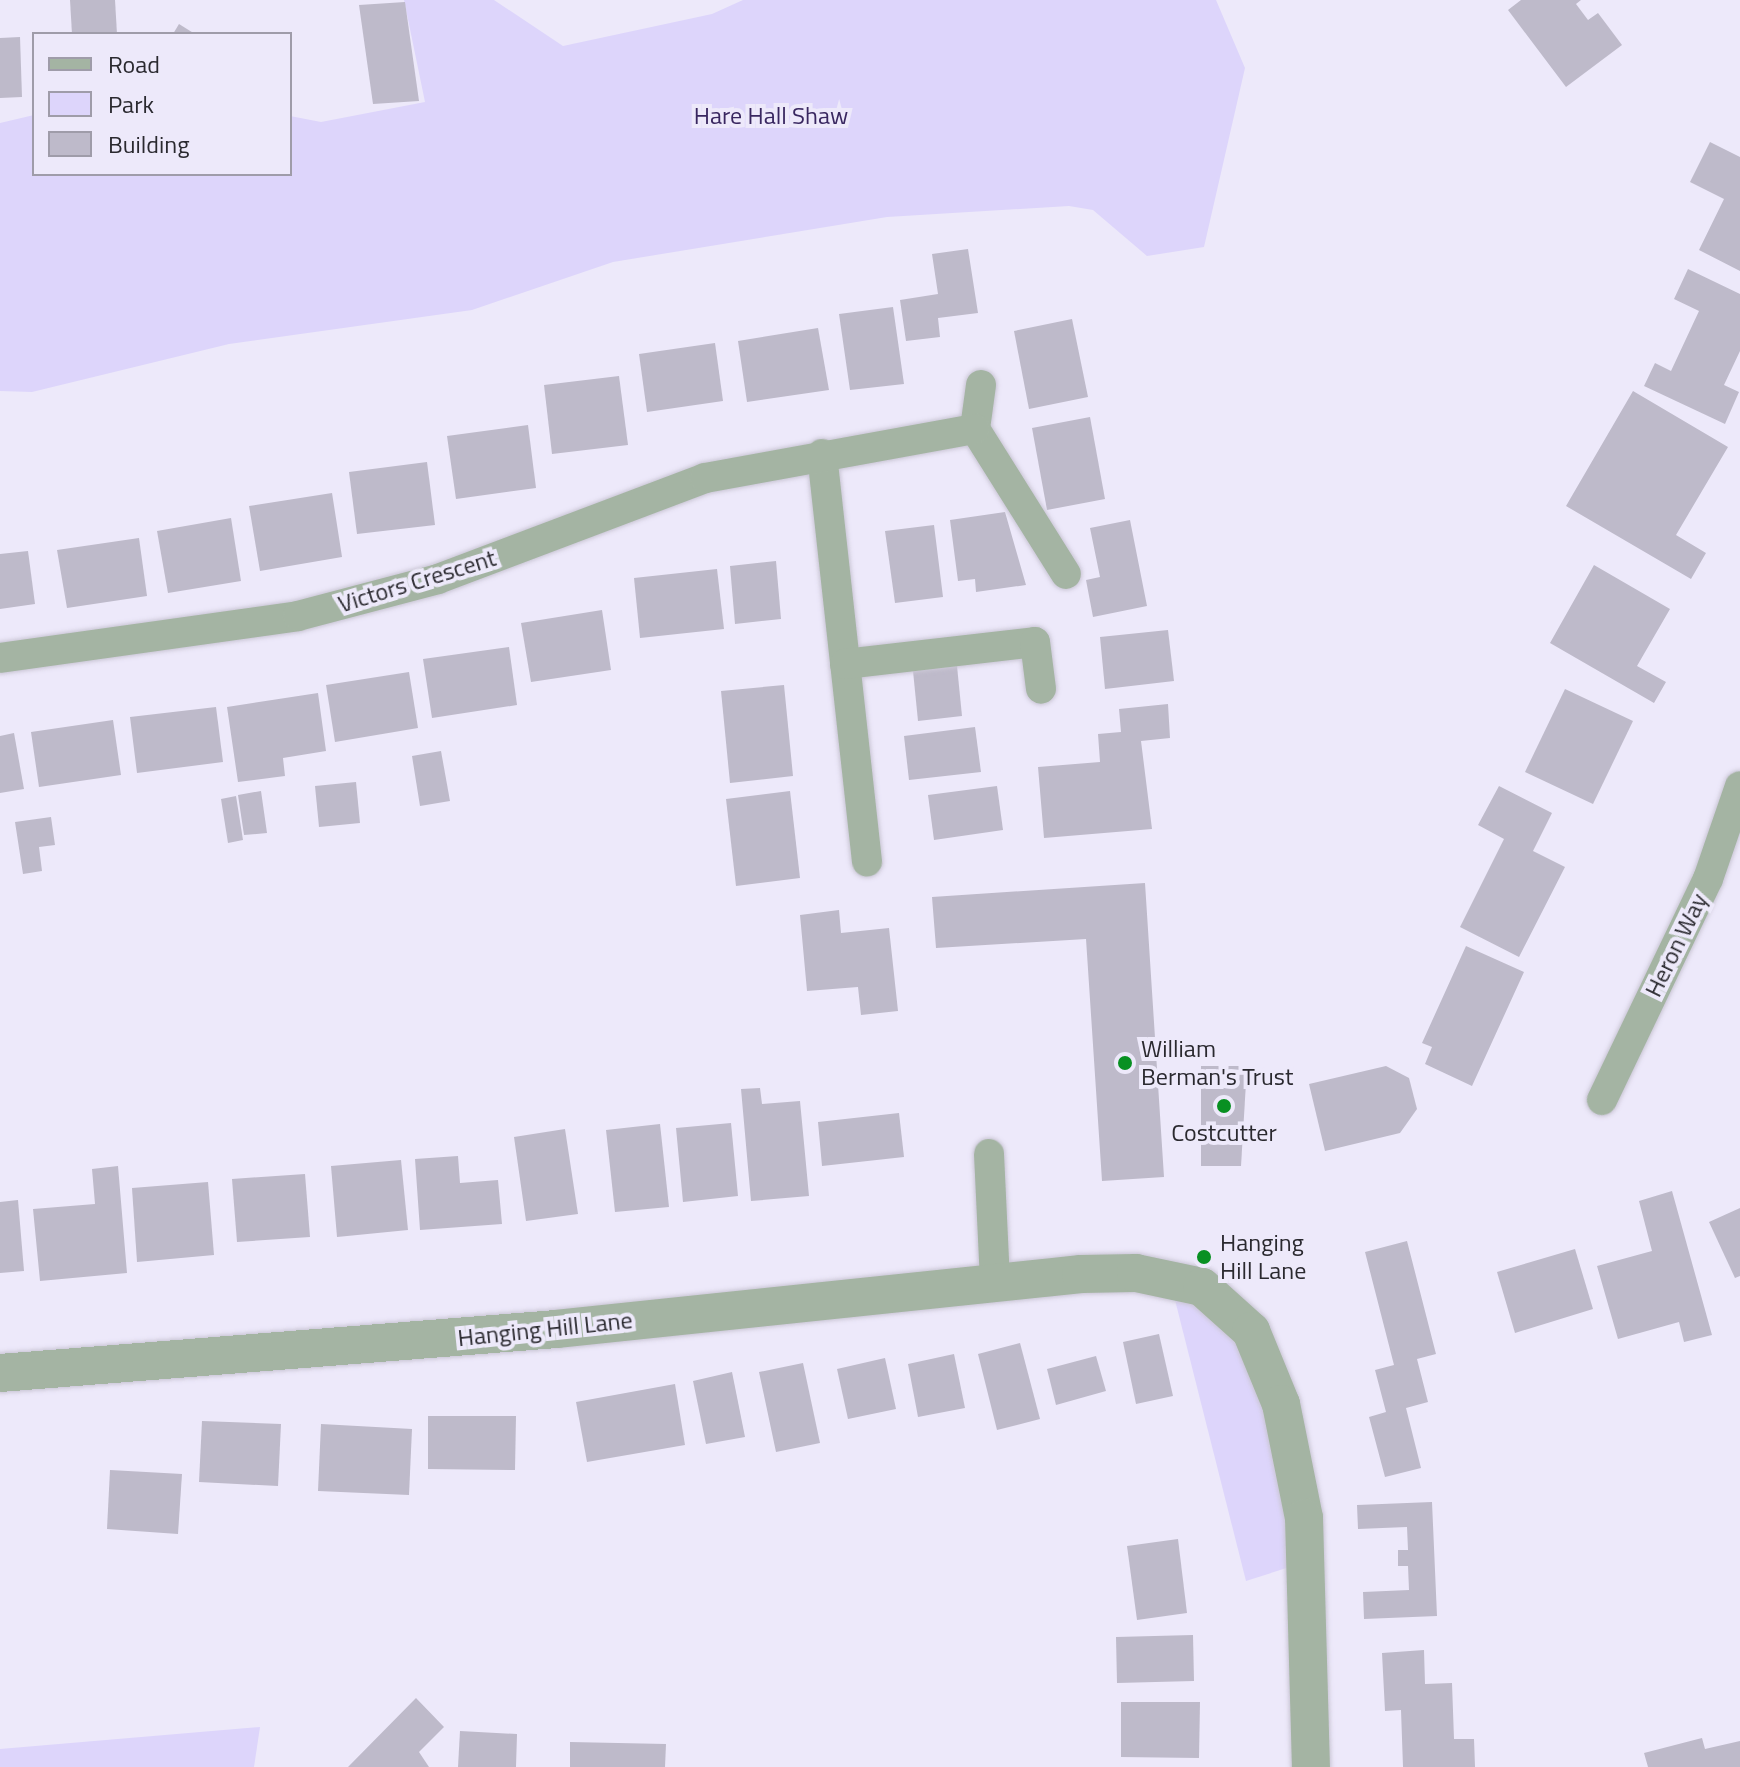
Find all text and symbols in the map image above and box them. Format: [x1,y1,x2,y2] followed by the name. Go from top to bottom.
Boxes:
[32,32,292,176] legend
[108,46,160,82] text: Road
[108,86,154,122] text: Park
[694,102,848,130] park label: Hare Hall Shaw
[108,126,190,162] text: Building
[335,543,499,619] street label: Victors Crescent
[1639,889,1713,1001] street label: Heron Way
[1141,1035,1293,1091] place label: William Berman's Trust
[1116,1054,1134,1072] marker: William Berman's Trust
[1215,1097,1233,1115] marker: Costcutter
[1171,1119,1277,1147] place label: Costcutter
[1220,1229,1306,1285] place label: Hanging Hill Lane
[1195,1248,1213,1266] marker: Hanging Hill Lane
[456,1306,634,1352] street label: Hanging Hill Lane

